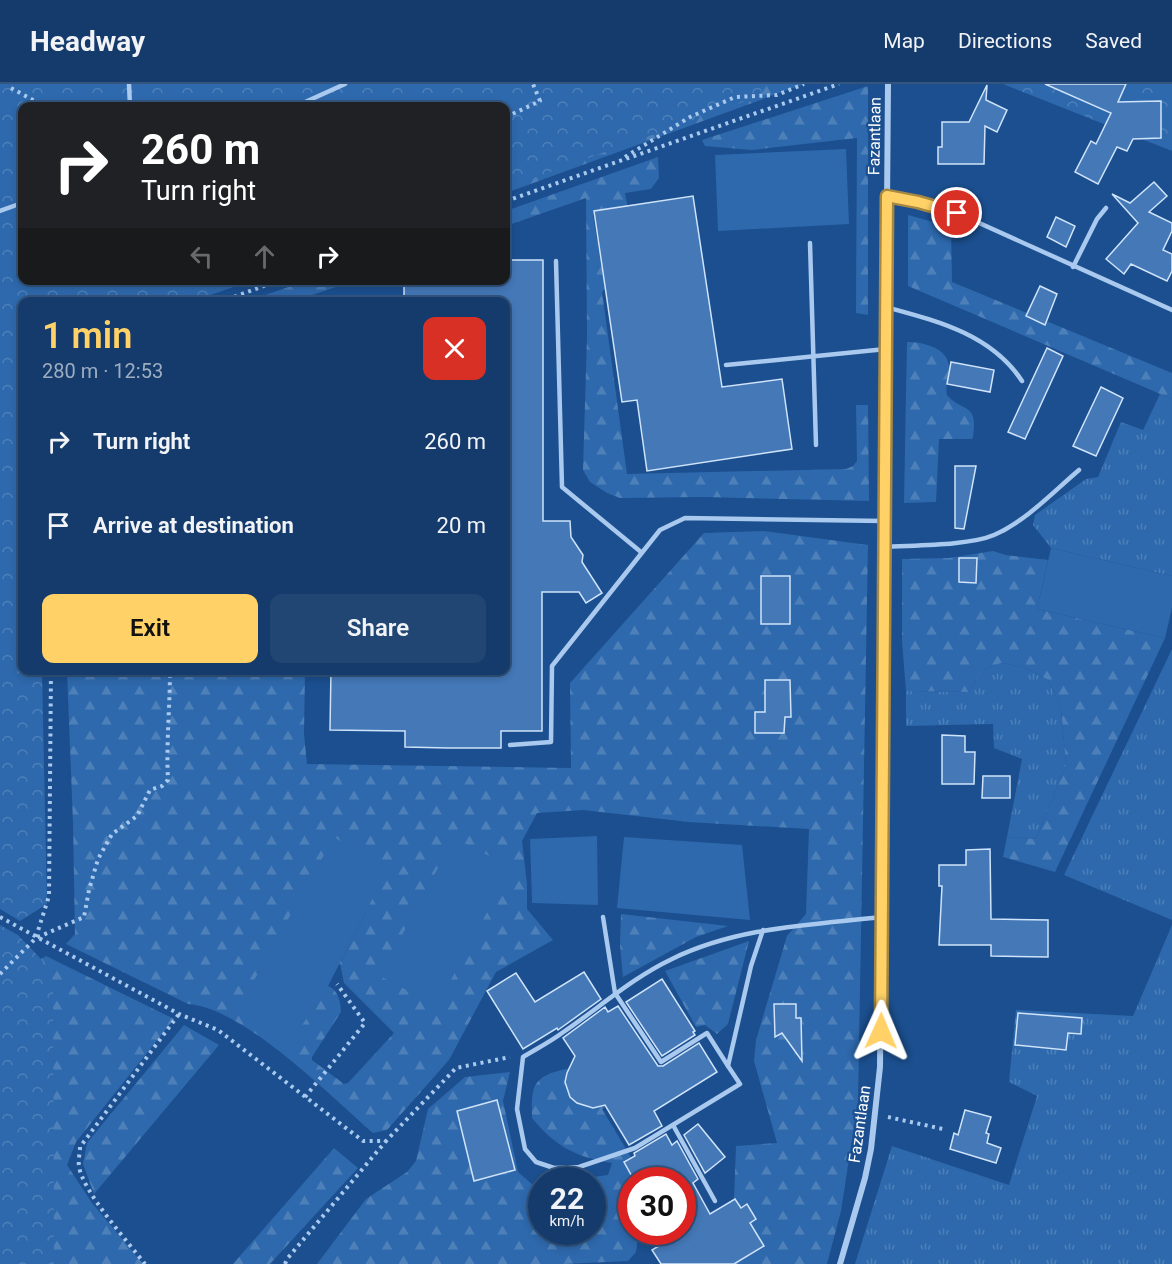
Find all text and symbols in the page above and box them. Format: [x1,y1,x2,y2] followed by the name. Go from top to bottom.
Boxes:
[30,25,145,58] text: Headway
[883,29,925,53] text: Map
[958,29,1052,53] text: Directions
[1085,29,1142,53] text: Saved
[864,97,885,175] street label: Fazantlaan
[141,125,260,174] text: 260 m
[42,126,120,204] icon: right
[141,175,256,207] text: Turn right
[931,187,982,238] pin
[940,196,973,229] icon: arrive
[185,240,218,273] icon: left
[248,240,281,273] icon: ahead
[311,240,344,273] icon: right
[42,315,132,357] text: 1 min
[423,317,486,380] button: close
[42,359,163,383] text: 280 m · 12:53
[42,425,75,458] icon: right
[93,429,190,454] text: Turn right
[424,429,486,454] text: 260 m
[42,509,75,542] icon: arrive
[93,513,294,538] text: Arrive at destination
[437,513,486,538] text: 20 m
[42,594,258,663] button: Exit
[270,594,486,663] button: Share
[849,999,913,1063] position arrow
[845,1084,874,1164] street label: Fazantlaan
[618,1167,696,1245] speed limit sign: 30
[550,1181,584,1216] text: 22
[549,1212,585,1230] text: km/h

